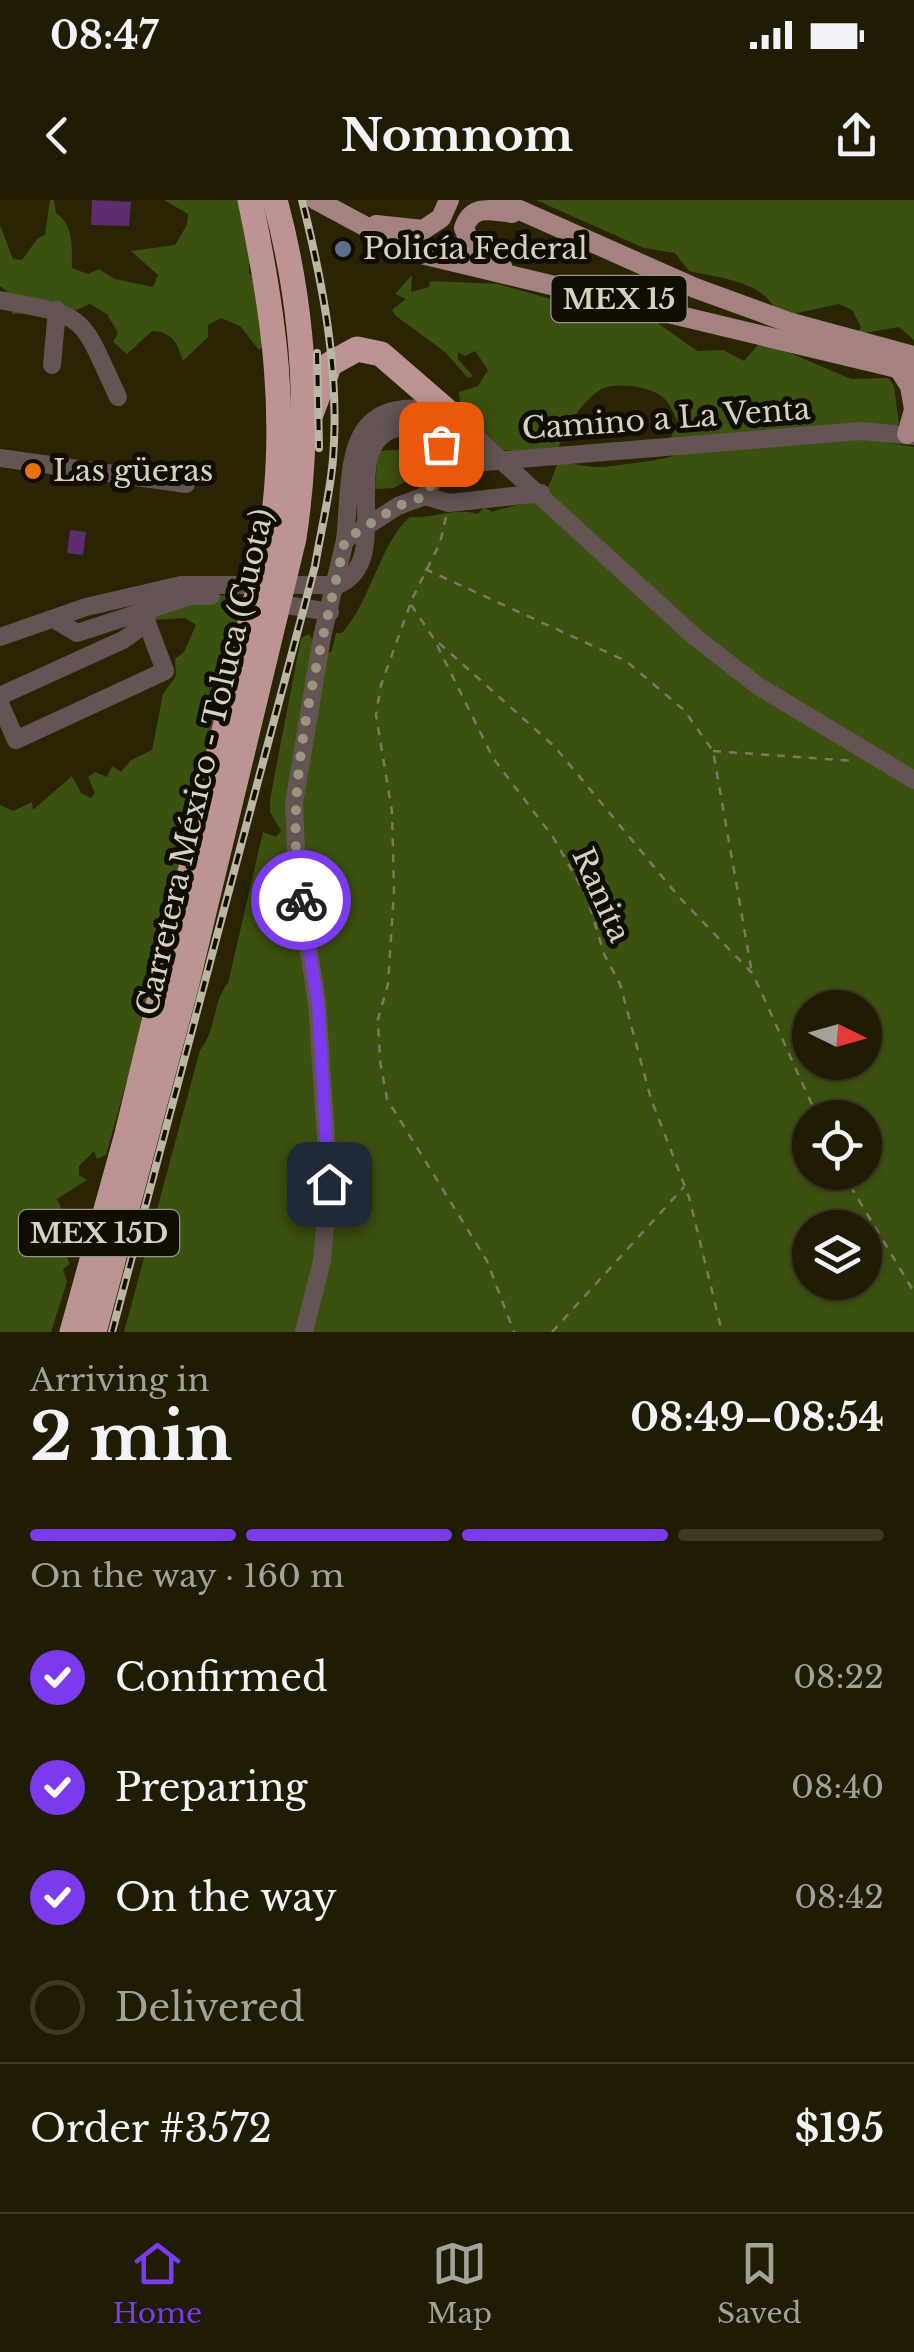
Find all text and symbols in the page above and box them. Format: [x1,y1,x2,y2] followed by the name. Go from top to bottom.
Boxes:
[50,12,158,59] text: 08:47
[341,107,573,163] text: Nomnom
[30,108,85,163] icon: back
[829,108,884,163] icon: share
[363,230,588,267] place label: Policía Federal
[332,238,354,260] marker: Policía Federal
[552,276,686,322] road number: MEX 15
[520,390,812,447] street label: Camino a La Venta
[399,402,484,487] pin
[414,417,469,472] icon: bag
[53,452,213,489] place label: Las güeras
[22,460,44,482] marker: Las güeras
[128,505,281,1019] street label: Carretera México - Toluca (Cuota)
[564,842,639,948] street label: Ranita
[251,850,351,950] courier
[274,873,329,928] icon: bike
[792,990,882,1080] north arrow
[792,990,882,1300] map controls
[792,1100,882,1190] button: locate
[287,1142,372,1227] pin
[302,1157,357,1212] icon: home
[19,1210,179,1256] road number: MEX 15D
[792,1210,882,1300] button: layers
[30,1360,209,1400] text: Arriving in
[630,1394,884,1441] text: 08:49–08:54
[30,1397,232,1478] text: 2 min
[30,1556,344,1596] text: On the way · 160 m
[30,1650,85,1705] icon: check
[115,1654,328,1701] text: Confirmed
[793,1657,884,1697] text: 08:22
[30,1760,85,1815] icon: check
[115,1764,307,1811] text: Preparing
[791,1767,884,1807] text: 08:40
[30,1870,85,1925] icon: check
[115,1874,337,1921] text: On the way
[794,1877,884,1917] text: 08:42
[115,1984,305,2031] text: Delivered
[30,2105,272,2152] text: Order #3572
[795,2105,884,2152] text: $195
[112,2236,202,2331] tab: Home
[427,2236,492,2331] tab: Map
[717,2236,801,2331] tab: Saved

